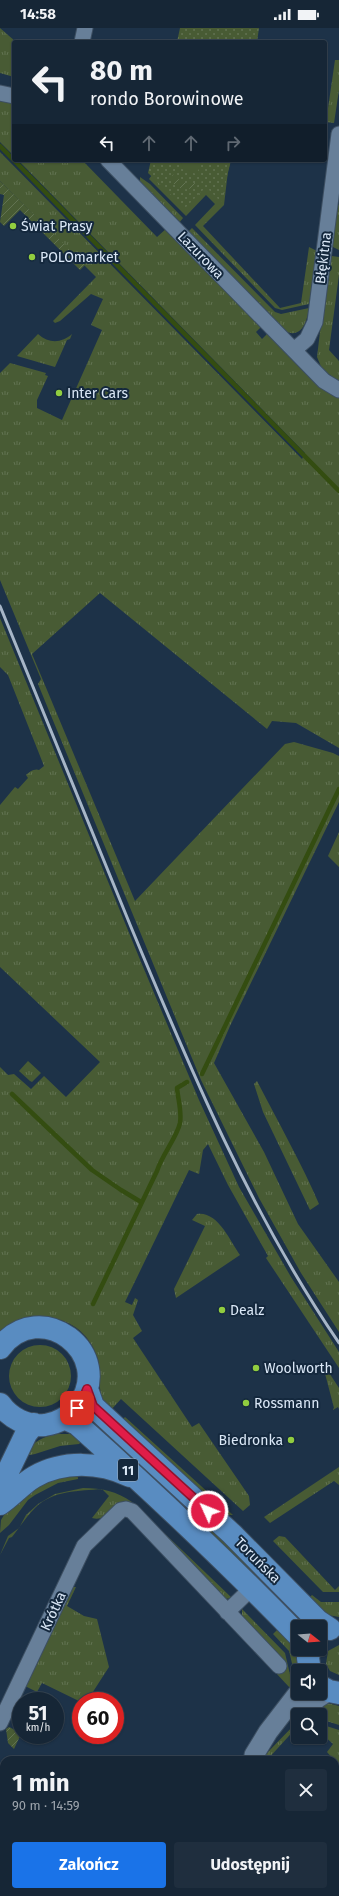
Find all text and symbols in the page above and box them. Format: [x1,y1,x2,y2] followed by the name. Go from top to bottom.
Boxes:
[20,5,56,23] text: 14:58
[90,54,153,87] text: 80 m
[24,56,76,108] icon: left
[90,88,244,110] text: rondo Borowinowe
[96,132,118,154] icon: left
[138,132,160,154] icon: ahead
[180,132,202,154] icon: ahead
[222,132,244,154] icon: right
[21,217,93,235] place label: Świat Prasy
[8,221,18,231] marker: Świat Prasy
[174,228,227,283] street label: Lazurowa
[312,231,335,285] street label: Błękitna
[40,249,120,266] place label: POLOmarket
[27,252,37,262] marker: POLOmarket
[67,385,128,402] place label: Inter Cars
[54,388,64,398] marker: Inter Cars
[230,1302,264,1319] place label: Dealz
[217,1305,227,1315] marker: Dealz
[264,1360,333,1377] place label: Woolworth
[251,1363,261,1373] marker: Woolworth
[60,1391,94,1425] pin
[254,1395,319,1412] place label: Rossmann
[66,1397,88,1419] icon: arrive
[241,1398,251,1408] marker: Rossmann
[219,1432,283,1449] place label: Biedronka
[286,1435,296,1445] marker: Biedronka
[118,1459,138,1481] road number: 11
[187,1490,229,1532] position arrow
[231,1534,284,1587] street label: Toruńska
[37,1589,70,1633] street label: Krótka
[291,1620,327,1656] north arrow
[291,1620,327,1744] map controls
[291,1664,327,1700] button: sound
[72,1692,124,1744] speed limit sign: 60
[29,1701,47,1725] text: 51
[291,1708,327,1744] button: search
[26,1722,50,1734] text: km/h
[12,1769,70,1797] text: 1 min
[285,1769,327,1811] button: close
[12,1798,80,1813] text: 90 m · 14:59
[12,1842,166,1888] button: Zakończ
[174,1842,327,1888] button: Udostępnij

